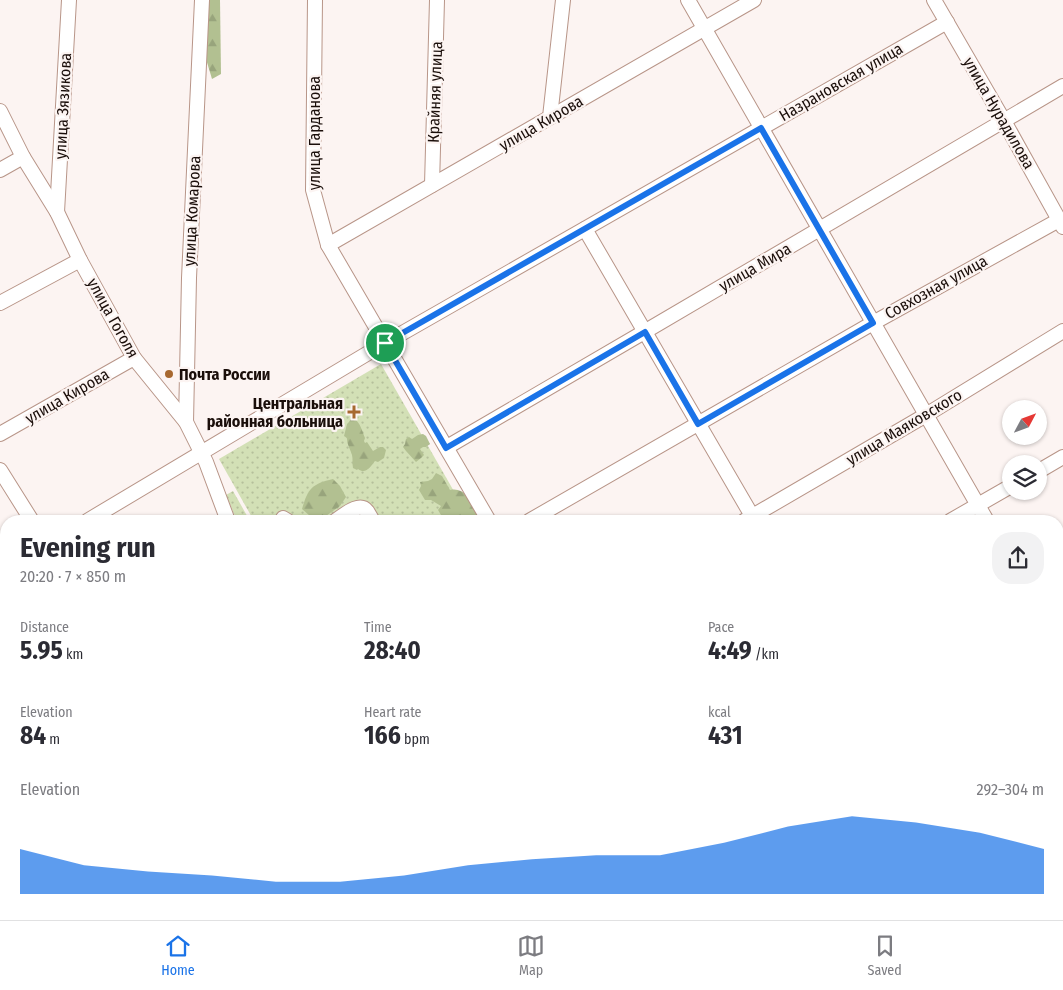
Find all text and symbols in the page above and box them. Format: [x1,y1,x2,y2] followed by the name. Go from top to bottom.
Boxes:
[776,39,906,125] street label: Назрановская улица
[424,41,446,143] street label: Крайняя улица
[51,52,75,160] street label: улица Зязикова
[959,54,1039,172] street label: улица Нурадилова
[305,76,324,190] street label: улица Гарданова
[496,91,586,155] street label: улица Кирова
[180,155,204,267] street label: улица Комарова
[716,239,795,295] street label: улица Мира
[881,251,991,323] street label: Совхозная улица
[83,275,143,361] street label: улица Гоголя
[364,322,406,364] pin
[371,329,399,357] icon: arrive
[22,364,112,428] street label: улица Кирова
[179,365,270,384] place label: Почта России
[163,368,175,380] marker: Почта России
[843,385,965,469] street label: улица Маяковского
[207,394,343,431] place label: Центральная районная больница
[1002,400,1048,445] north arrow
[1002,400,1047,500] map controls
[347,405,361,419] marker: Центральная районная больница
[1002,455,1047,500] button: layers
[20,531,156,564] text: Evening run
[992,532,1044,584] button: share
[20,567,126,586] text: 20:20 · 7 × 850 m
[20,619,69,636] text: Distance
[364,619,392,636] text: Time
[708,619,734,636] text: Pace
[20,636,63,666] text: 5.95
[364,636,421,666] text: 28:40
[708,636,752,666] text: 4:49
[63,646,83,663] text: km
[752,646,779,663] text: /km
[20,704,73,721] text: Elevation
[364,704,421,721] text: Heart rate
[708,704,731,721] text: kcal
[20,721,46,751] text: 84
[364,721,401,751] text: 166
[708,721,742,751] text: 431
[46,731,60,748] text: m
[401,731,430,748] text: bpm
[20,780,80,799] text: Elevation
[977,780,1044,799] text: 292–304 m
[161,932,195,979] tab: Home
[517,932,545,979] tab: Map
[868,932,902,979] tab: Saved

